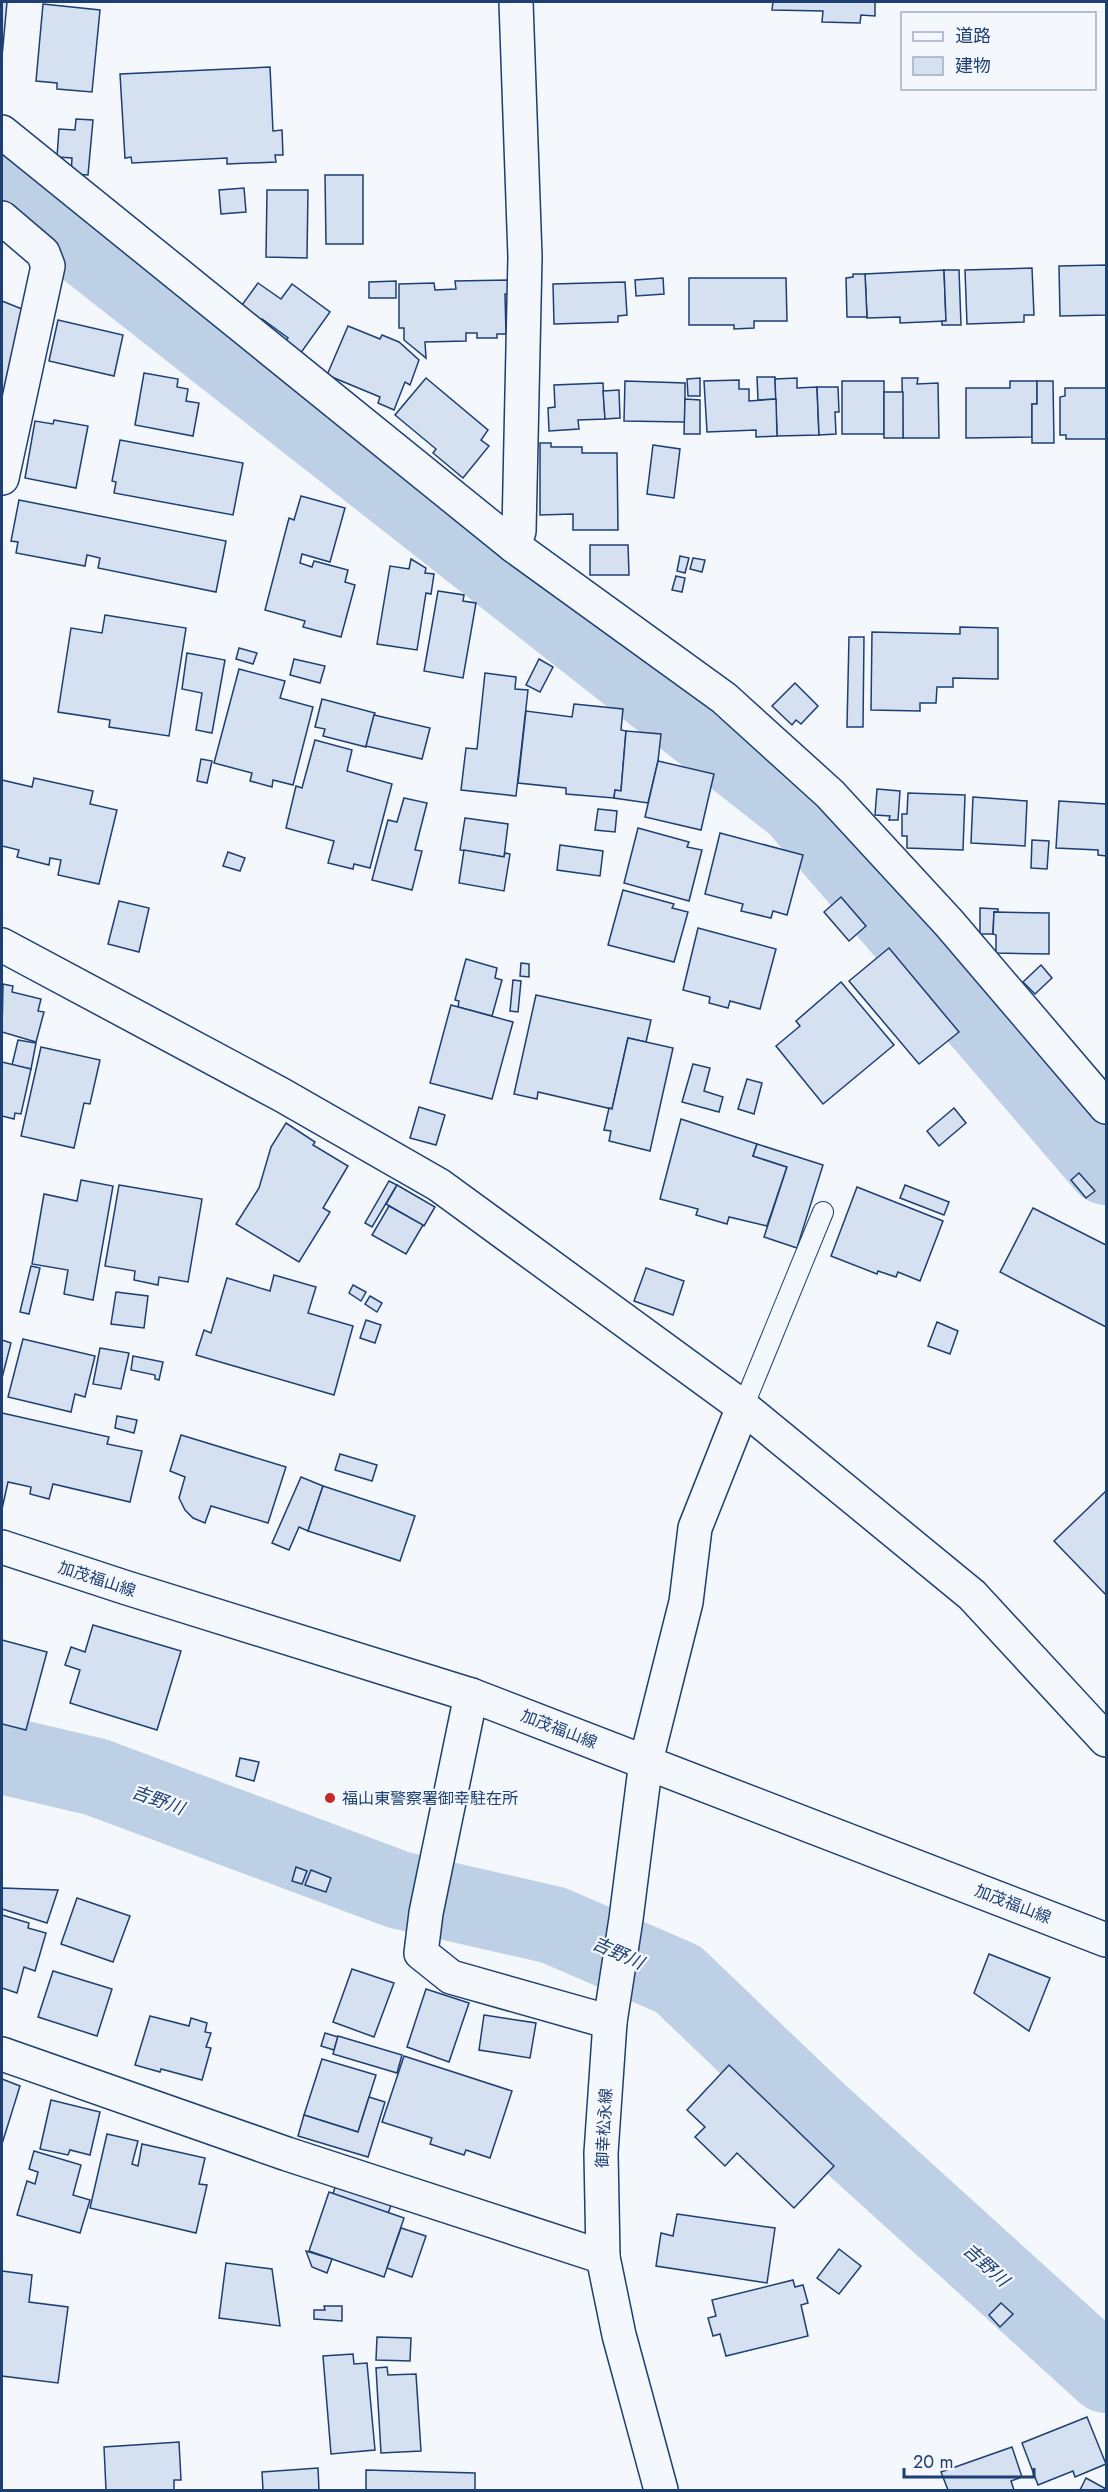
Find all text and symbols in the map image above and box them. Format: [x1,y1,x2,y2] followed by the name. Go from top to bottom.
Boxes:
[901,12,1096,90] legend
[955,23,991,49] text: 道路
[955,53,991,79] text: 建物
[55,1556,139,1602] street label: 加茂福山線
[518,1704,600,1754] street label: 加茂福山線
[128,1779,190,1822] water label: 吉野川
[342,1787,518,1810] place label: 福山東警察署御幸駐在所
[323,1791,337,1805] marker: 福山東警察署御幸駐在所
[972,1879,1054,1929] street label: 加茂福山線
[588,1930,650,1977] water label: 吉野川
[590,2087,618,2169] street label: 御幸松永線
[957,2237,1016,2294] water label: 吉野川
[904,2441,1034,2479] scale bar
[913,2449,953,2475] text: 20 m

